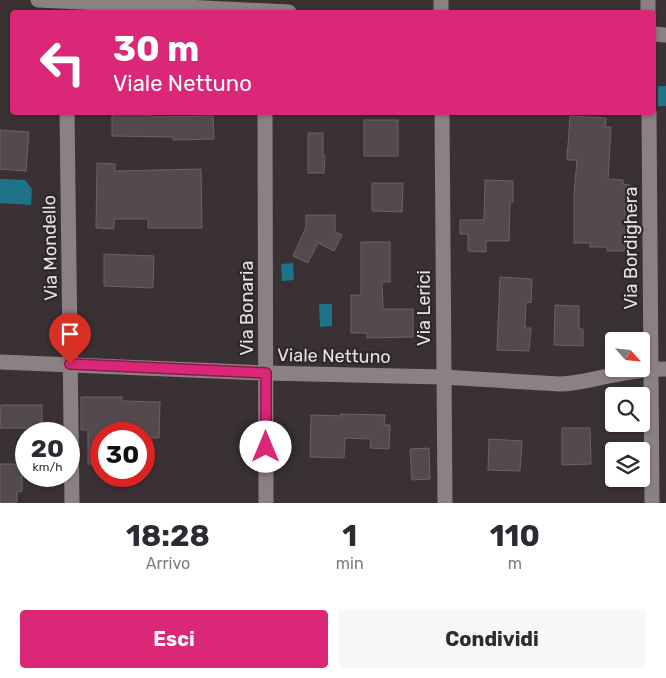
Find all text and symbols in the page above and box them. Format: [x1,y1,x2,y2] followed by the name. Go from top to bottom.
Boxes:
[113,28,199,70] text: 30 m
[30,30,95,95] icon: left
[113,70,252,97] text: Viale Nettuno
[620,187,642,309] street label: Via Bordighera
[38,195,62,301] street label: Via Mondello
[236,261,258,355] street label: Via Bonaria
[413,270,435,346] street label: Via Lerici
[49,313,91,364] pin
[56,320,84,348] icon: arrive
[605,332,650,378] north arrow
[605,332,650,487] map controls
[277,344,391,368] street label: Viale Nettuno
[605,387,650,432] button: search
[239,420,291,472] position arrow
[90,422,155,487] speed limit sign: 30
[31,434,64,463] text: 20
[605,442,650,487] button: layers
[33,460,62,474] text: km/h
[126,518,210,554] text: 18:28
[342,518,357,554] text: 1
[490,518,540,554] text: 110
[146,554,190,573] text: Arrivo
[336,554,364,573] text: min
[508,554,522,573] text: m
[20,610,328,668] button: Esci
[338,610,646,668] button: Condividi

